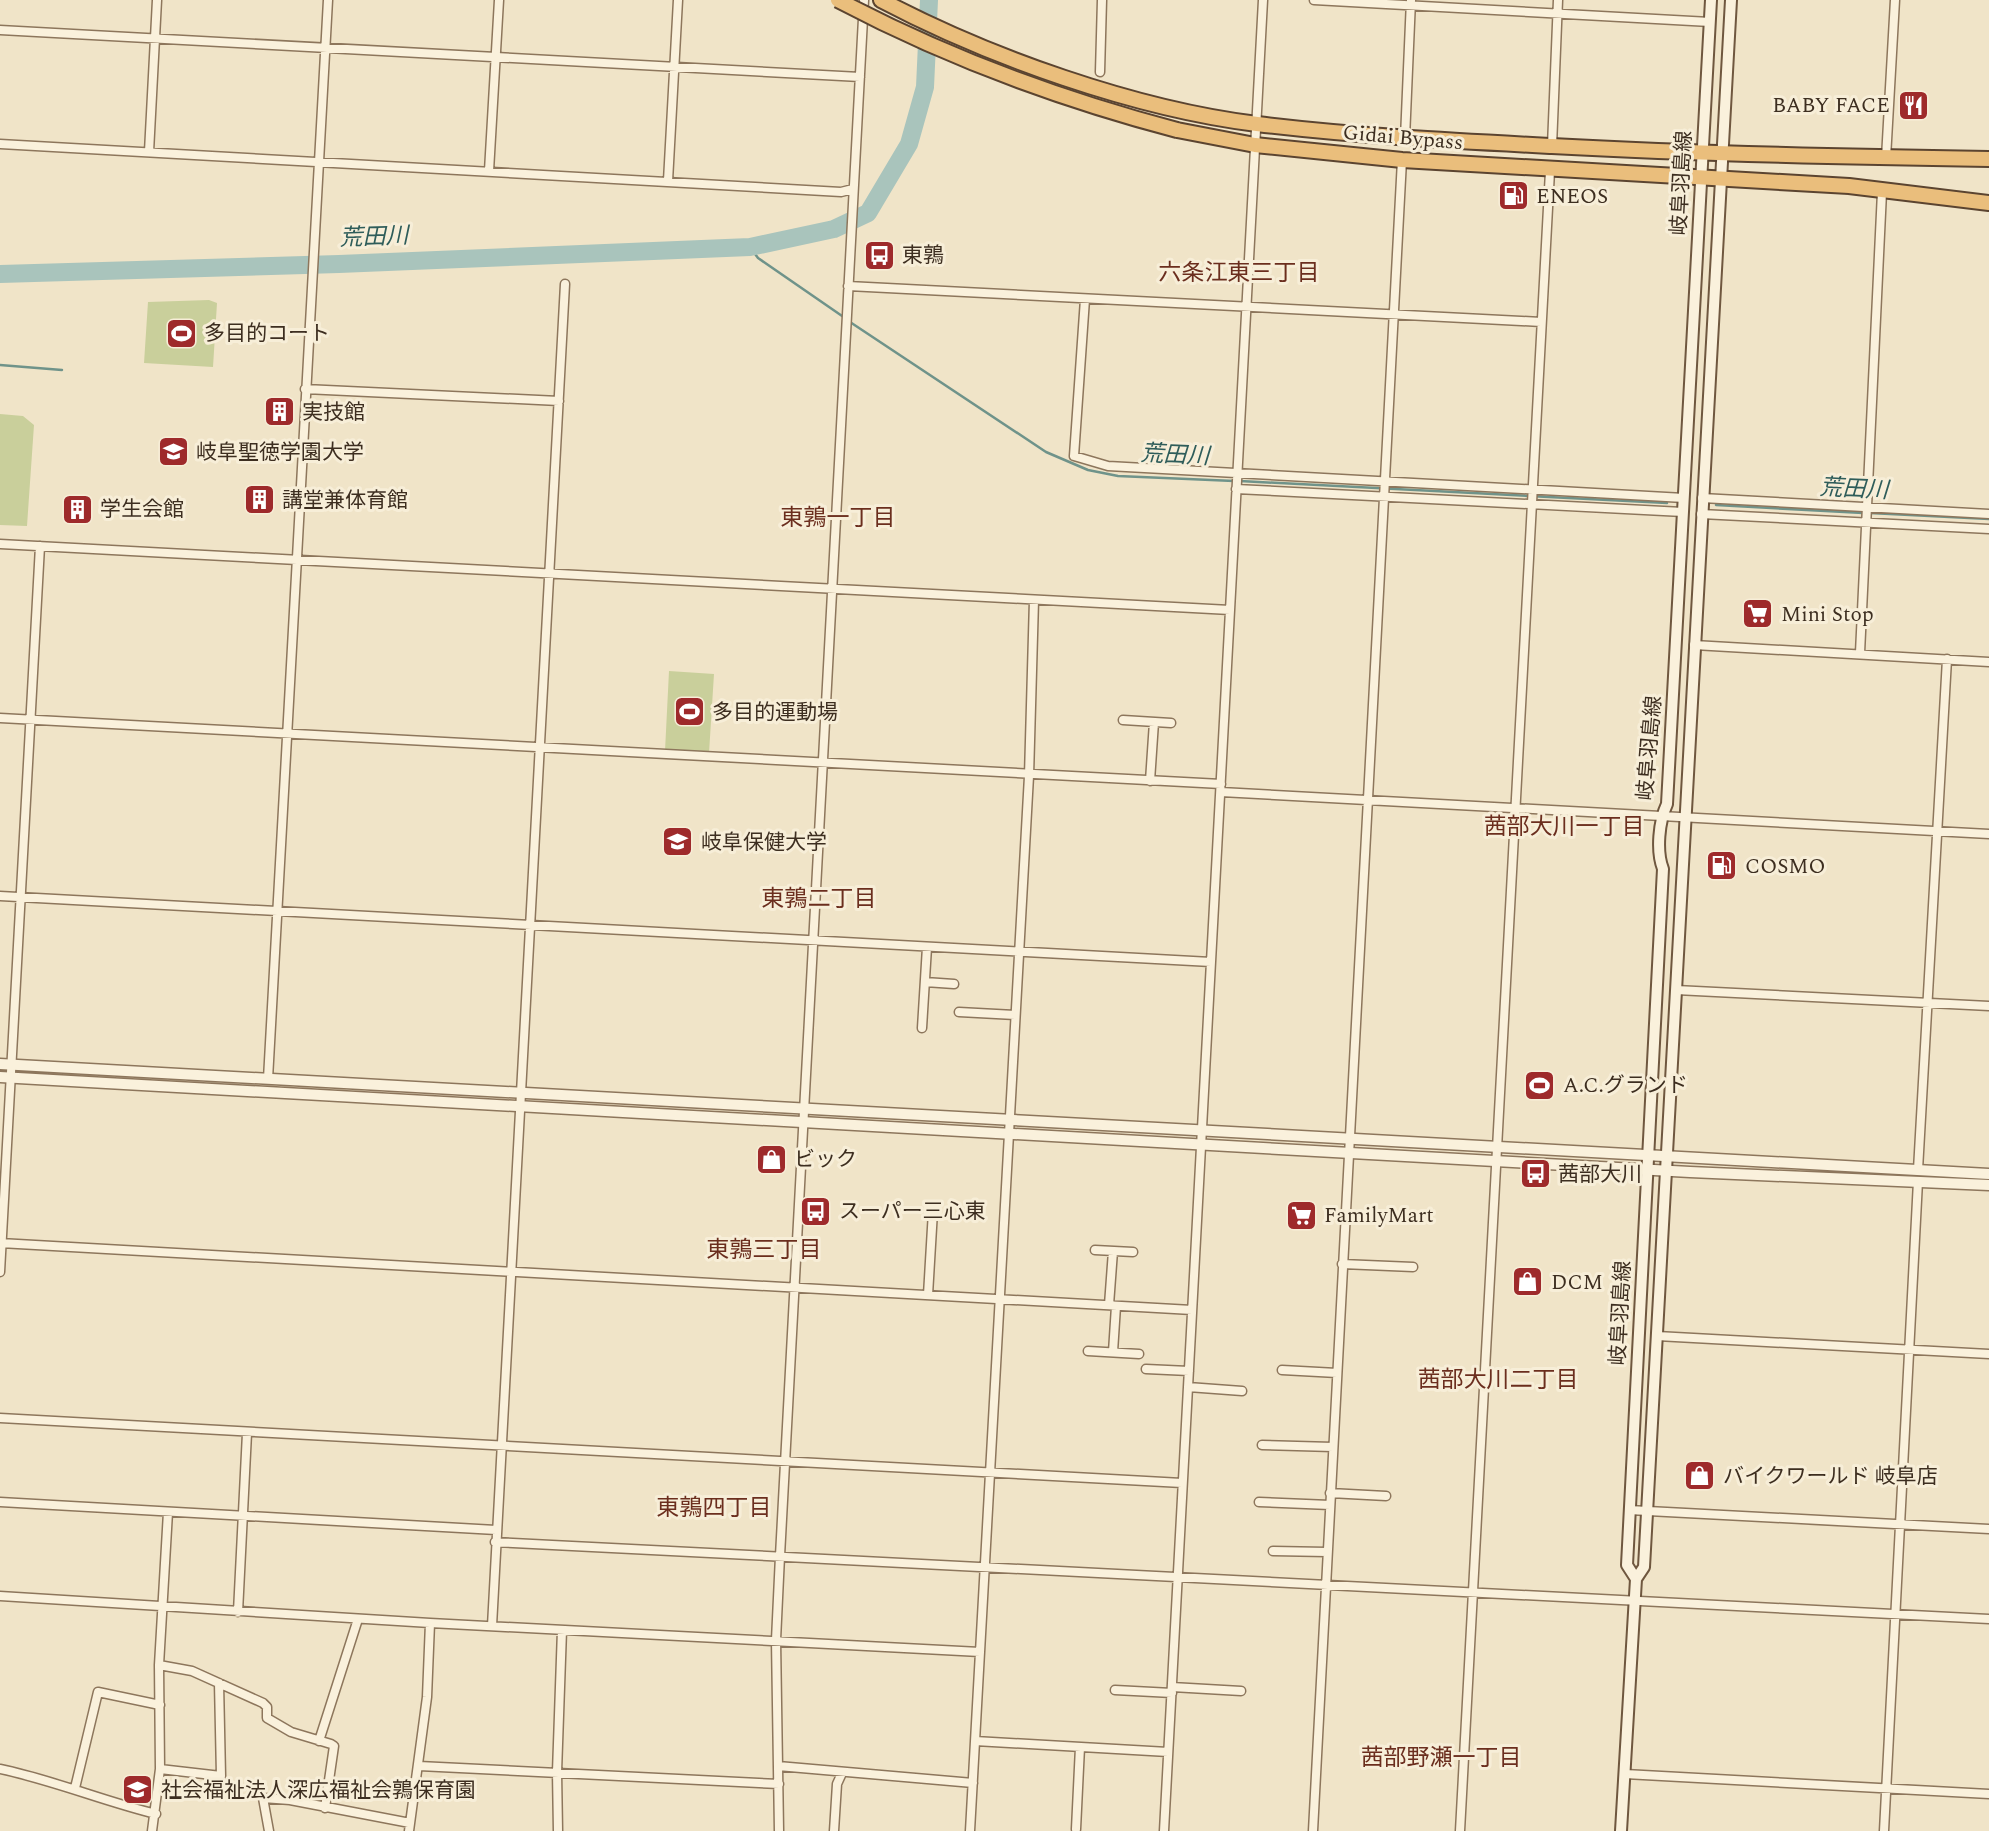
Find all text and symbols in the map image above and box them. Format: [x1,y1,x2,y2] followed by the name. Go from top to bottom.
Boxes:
[1896,88,1930,122] restaurant icon: BABY FACE
[1772,90,1890,122] place label: BABY FACE
[1341,117,1464,159] street label: Gidai Bypass
[1663,130,1701,236] street label: 岐阜羽島線
[1496,179,1530,213] fuel station icon: ENEOS
[1536,181,1608,213] place label: ENEOS
[339,219,412,256] water label: 荒田川
[862,238,896,272] bus stop icon: 東鶉
[902,240,944,272] place label: 東鶉
[1159,256,1320,291] district label: 六条江東三丁目
[164,316,198,350] sports icon: 多目的コート
[204,318,330,350] place label: 多目的コート
[262,395,296,429] building icon: 実技館
[302,397,365,429] place label: 実技館
[156,435,190,469] school or university icon: 岐阜聖徳学園大学
[1140,436,1213,475] water label: 荒田川
[196,437,364,469] place label: 岐阜聖徳学園大学
[1819,470,1892,509] water label: 荒田川
[242,483,276,517] building icon: 講堂兼体育館
[282,485,408,517] place label: 講堂兼体育館
[60,492,94,526] building icon: 学生会館
[100,494,184,526] place label: 学生会館
[781,501,896,536] district label: 東鶉一丁目
[1741,597,1775,631] supermarket icon: Mini Stop
[1781,599,1874,631] place label: Mini Stop
[1629,694,1671,802] street label: 岐阜羽島線
[672,695,706,729] sports icon: 多目的運動場
[712,697,838,729] place label: 多目的運動場
[1484,810,1645,845] district label: 茜部大川一丁目
[661,825,695,859] school or university icon: 岐阜保健大学
[701,827,827,859] place label: 岐阜保健大学
[1705,849,1739,883] fuel station icon: COSMO
[1745,851,1825,883] place label: COSMO
[762,882,877,917] district label: 東鶉二丁目
[1523,1068,1557,1102] sports icon: A.C.グランド
[1563,1070,1688,1102] place label: A.C.グランド
[754,1142,788,1176] shop icon: ビック
[794,1144,857,1176] place label: ビック
[1518,1157,1552,1191] bus stop icon: 茜部大川
[1558,1159,1642,1191] place label: 茜部大川
[799,1194,833,1228] bus stop icon: スーパー三心東
[839,1196,986,1228] place label: スーパー三心東
[1284,1198,1318,1232] supermarket icon: FamilyMart
[1324,1200,1434,1232] place label: FamilyMart
[707,1233,822,1268] district label: 東鶉三丁目
[1602,1260,1640,1366] street label: 岐阜羽島線
[1511,1265,1545,1299] shop icon: DCM
[1551,1267,1603,1299] place label: DCM
[1418,1363,1579,1398] district label: 茜部大川二丁目
[1683,1459,1717,1493] shop icon: バイクワールド 岐阜店
[1723,1461,1938,1493] place label: バイクワールド 岐阜店
[657,1491,772,1526] district label: 東鶉四丁目
[1361,1741,1522,1776] district label: 茜部野瀬一丁目
[121,1773,155,1807] school or university icon: 社会福祉法人深広福祉会鶉保育園
[161,1775,476,1807] place label: 社会福祉法人深広福祉会鶉保育園

